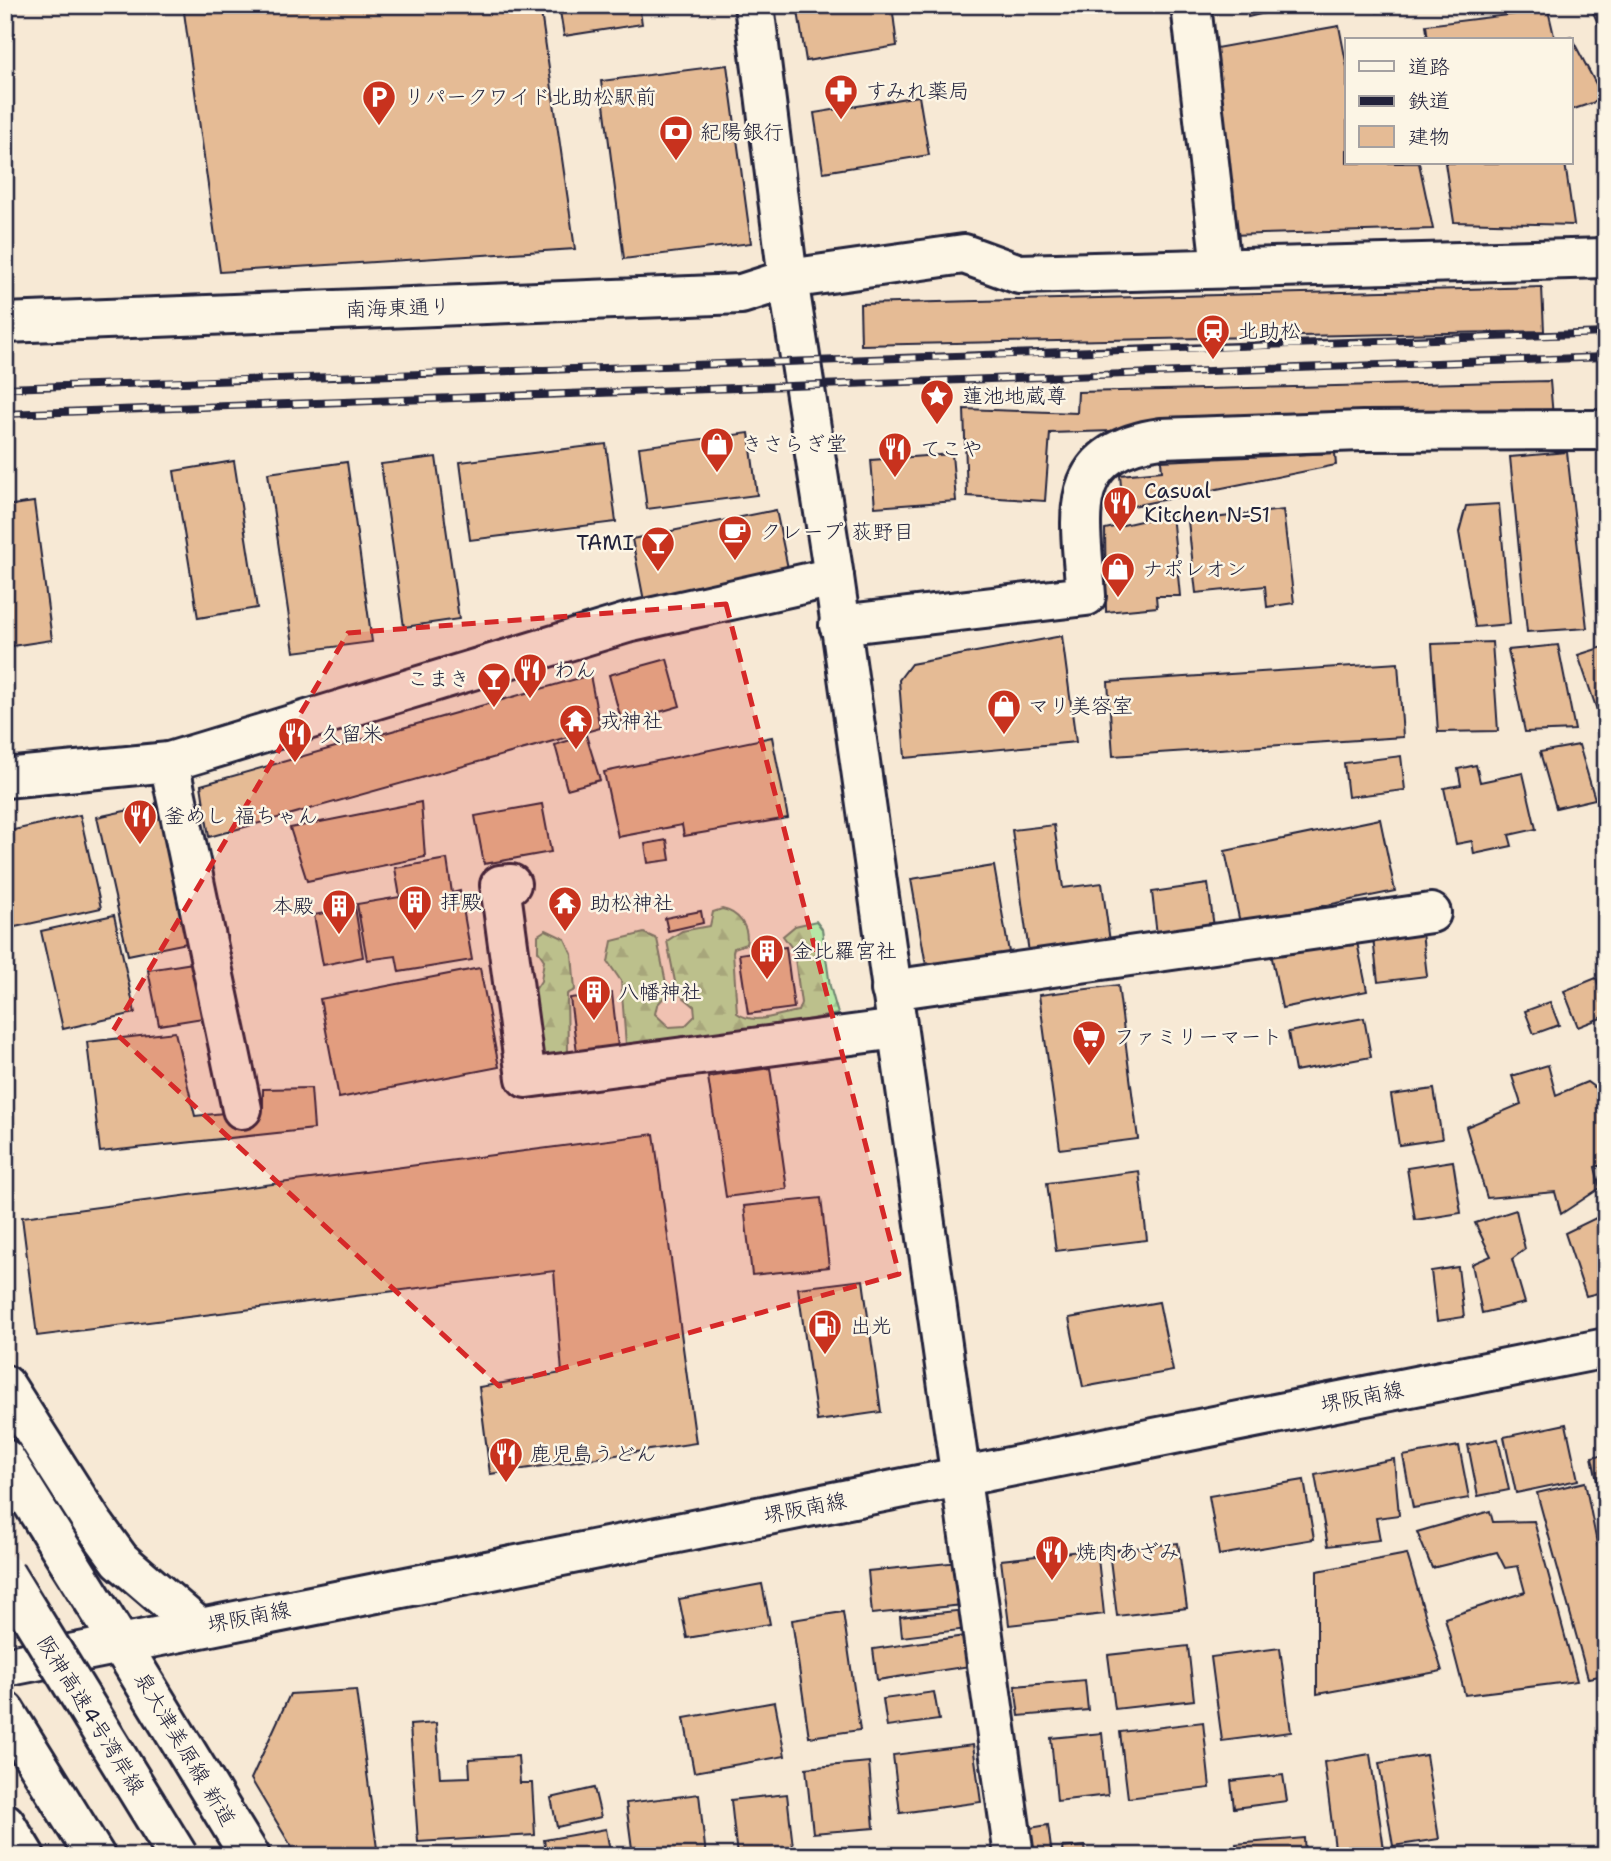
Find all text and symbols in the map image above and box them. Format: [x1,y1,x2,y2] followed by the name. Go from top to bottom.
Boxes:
[1345,38,1572,164] legend
[1408,53,1450,81] text: 道路
[822,72,860,121] pharmacy icon: すみれ薬局
[866,77,969,105] place label: すみれ薬局
[360,78,398,127] parking icon: リパークワイド北助松駅前
[404,83,656,111] place label: リパークワイド北助松駅前
[1408,87,1450,115] text: 鉄道
[657,113,695,162] bank icon: 紀陽銀行
[700,118,784,146] place label: 紀陽銀行
[1408,123,1450,151] text: 建物
[345,292,451,324] street label: 南海東通り
[1194,312,1232,361] station icon: 北助松
[1238,317,1301,345] place label: 北助松
[918,377,956,426] place icon: 蓮池地蔵尊
[962,382,1067,410] place label: 蓮池地蔵尊
[698,425,736,474] shop icon: きさらぎ堂
[742,430,847,458] place label: きさらぎ堂
[876,430,914,479] restaurant icon: てこや
[920,435,983,463] place label: てこや
[1144,477,1270,529] place label: Casual Kitchen N-51
[1101,484,1139,533] restaurant icon: Casual Kitchen N-51
[716,513,754,562] cafe icon: クレープ 荻野目
[760,518,914,546] place label: クレープ 荻野目
[639,524,677,573] bar icon: TAMI
[576,529,634,557] place label: TAMI
[1099,550,1137,599] shop icon: ナポレオン
[1142,555,1247,583] place label: ナポレオン
[511,651,549,700] restaurant icon: わん
[554,656,596,684] place label: わん
[475,660,513,709] bar icon: こまき
[407,665,470,693] place label: こまき
[985,687,1023,736] shop icon: マリ美容室
[1028,692,1133,720] place label: マリ美容室
[557,702,595,751] temple icon: 戎神社
[600,707,663,735] place label: 戎神社
[276,715,314,764] restaurant icon: 久留米
[320,720,383,748] place label: 久留米
[121,797,159,846] restaurant icon: 釜めし 福ちゃん
[164,802,318,830] place label: 釜めし 福ちゃん
[396,883,434,932] building icon: 拝殿
[546,884,584,933] temple icon: 助松神社
[320,887,358,936] building icon: 本殿
[440,888,482,916] place label: 拝殿
[590,889,674,917] place label: 助松神社
[272,892,314,920] place label: 本殿
[748,932,786,981] building icon: 金比羅宮社
[792,937,897,965] place label: 金比羅宮社
[575,973,613,1022] building icon: 八幡神社
[618,978,702,1006] place label: 八幡神社
[1070,1018,1108,1067] supermarket icon: ファミリーマート
[1114,1023,1282,1051] place label: ファミリーマート
[806,1307,844,1356] fuel station icon: 出光
[850,1312,892,1340] place label: 出光
[1318,1375,1406,1419] street label: 堺阪南線
[487,1435,525,1484] restaurant icon: 鹿児島うどん
[530,1440,656,1468] place label: 鹿児島うどん
[761,1486,849,1530] street label: 堺阪南線
[1033,1533,1071,1582] restaurant icon: 焼肉あざみ
[1076,1538,1180,1566] place label: 焼肉あざみ
[205,1595,293,1639] street label: 堺阪南線
[31,1630,151,1800] street label: 阪神高速4号湾岸線
[128,1667,242,1831] street label: 泉大津美原線 新道

